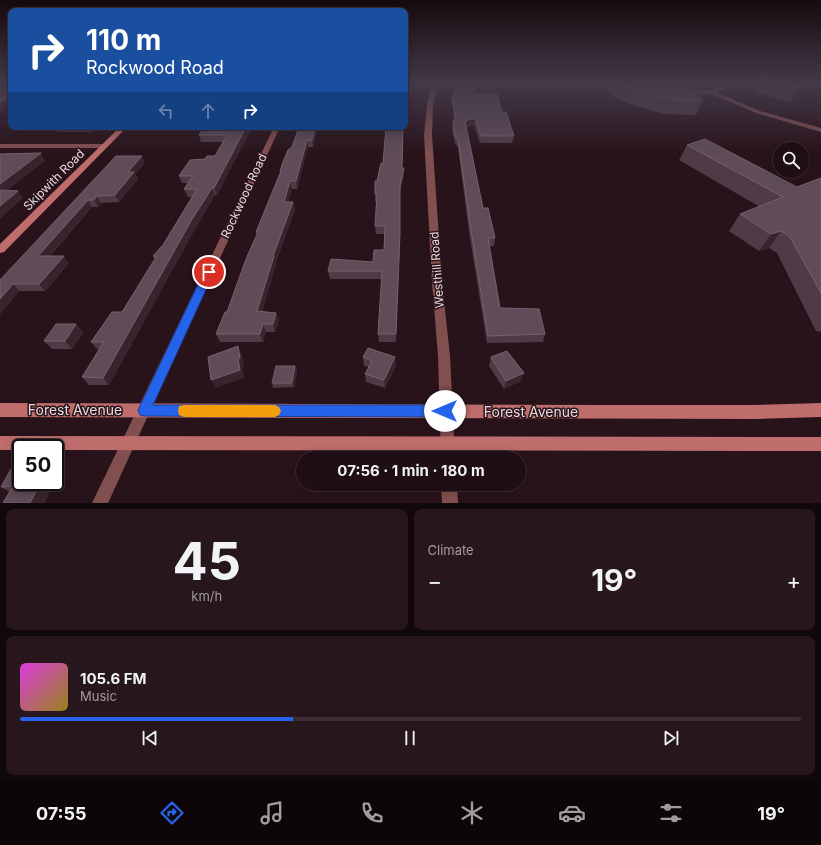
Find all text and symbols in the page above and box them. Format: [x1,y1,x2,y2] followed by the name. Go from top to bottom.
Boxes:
[86,23,161,57] text: 110 m
[20,24,72,76] icon: right
[86,57,224,78] text: Rockwood Road
[155,100,177,122] icon: left
[197,100,219,122] icon: ahead
[239,100,261,122] icon: right
[773,142,809,178] map controls
[773,142,809,178] button: search
[20,146,87,213] street label: Skipwith Road
[217,151,270,241] street label: Rockwood Road
[426,231,447,309] street label: Westhill Road
[192,255,226,289] pin
[198,261,220,283] icon: arrive
[424,390,466,432] position arrow
[28,401,122,418] street label: Forest Avenue
[484,403,578,420] street label: Forest Avenue
[12,439,64,491] speed limit sign: 50
[337,461,485,480] text: 07:56 · 1 min · 180 m
[173,530,241,593] text: 45
[428,542,474,558] text: Climate
[591,562,637,598] text: 19°
[428,568,442,594] text: −
[786,568,801,594] text: +
[191,588,222,604] text: km/h
[80,669,146,688] text: 105.6 FM
[80,688,117,704] text: Music
[139,727,161,749] icon: previous
[399,727,421,749] icon: pause
[660,727,682,749] icon: next
[158,799,186,827] icon: directions
[258,799,286,827] icon: music
[358,799,386,827] icon: phone
[458,799,486,827] icon: climate
[558,799,586,827] icon: car
[657,799,685,827] icon: filters
[36,803,87,824] text: 07:55
[757,803,785,824] text: 19°

